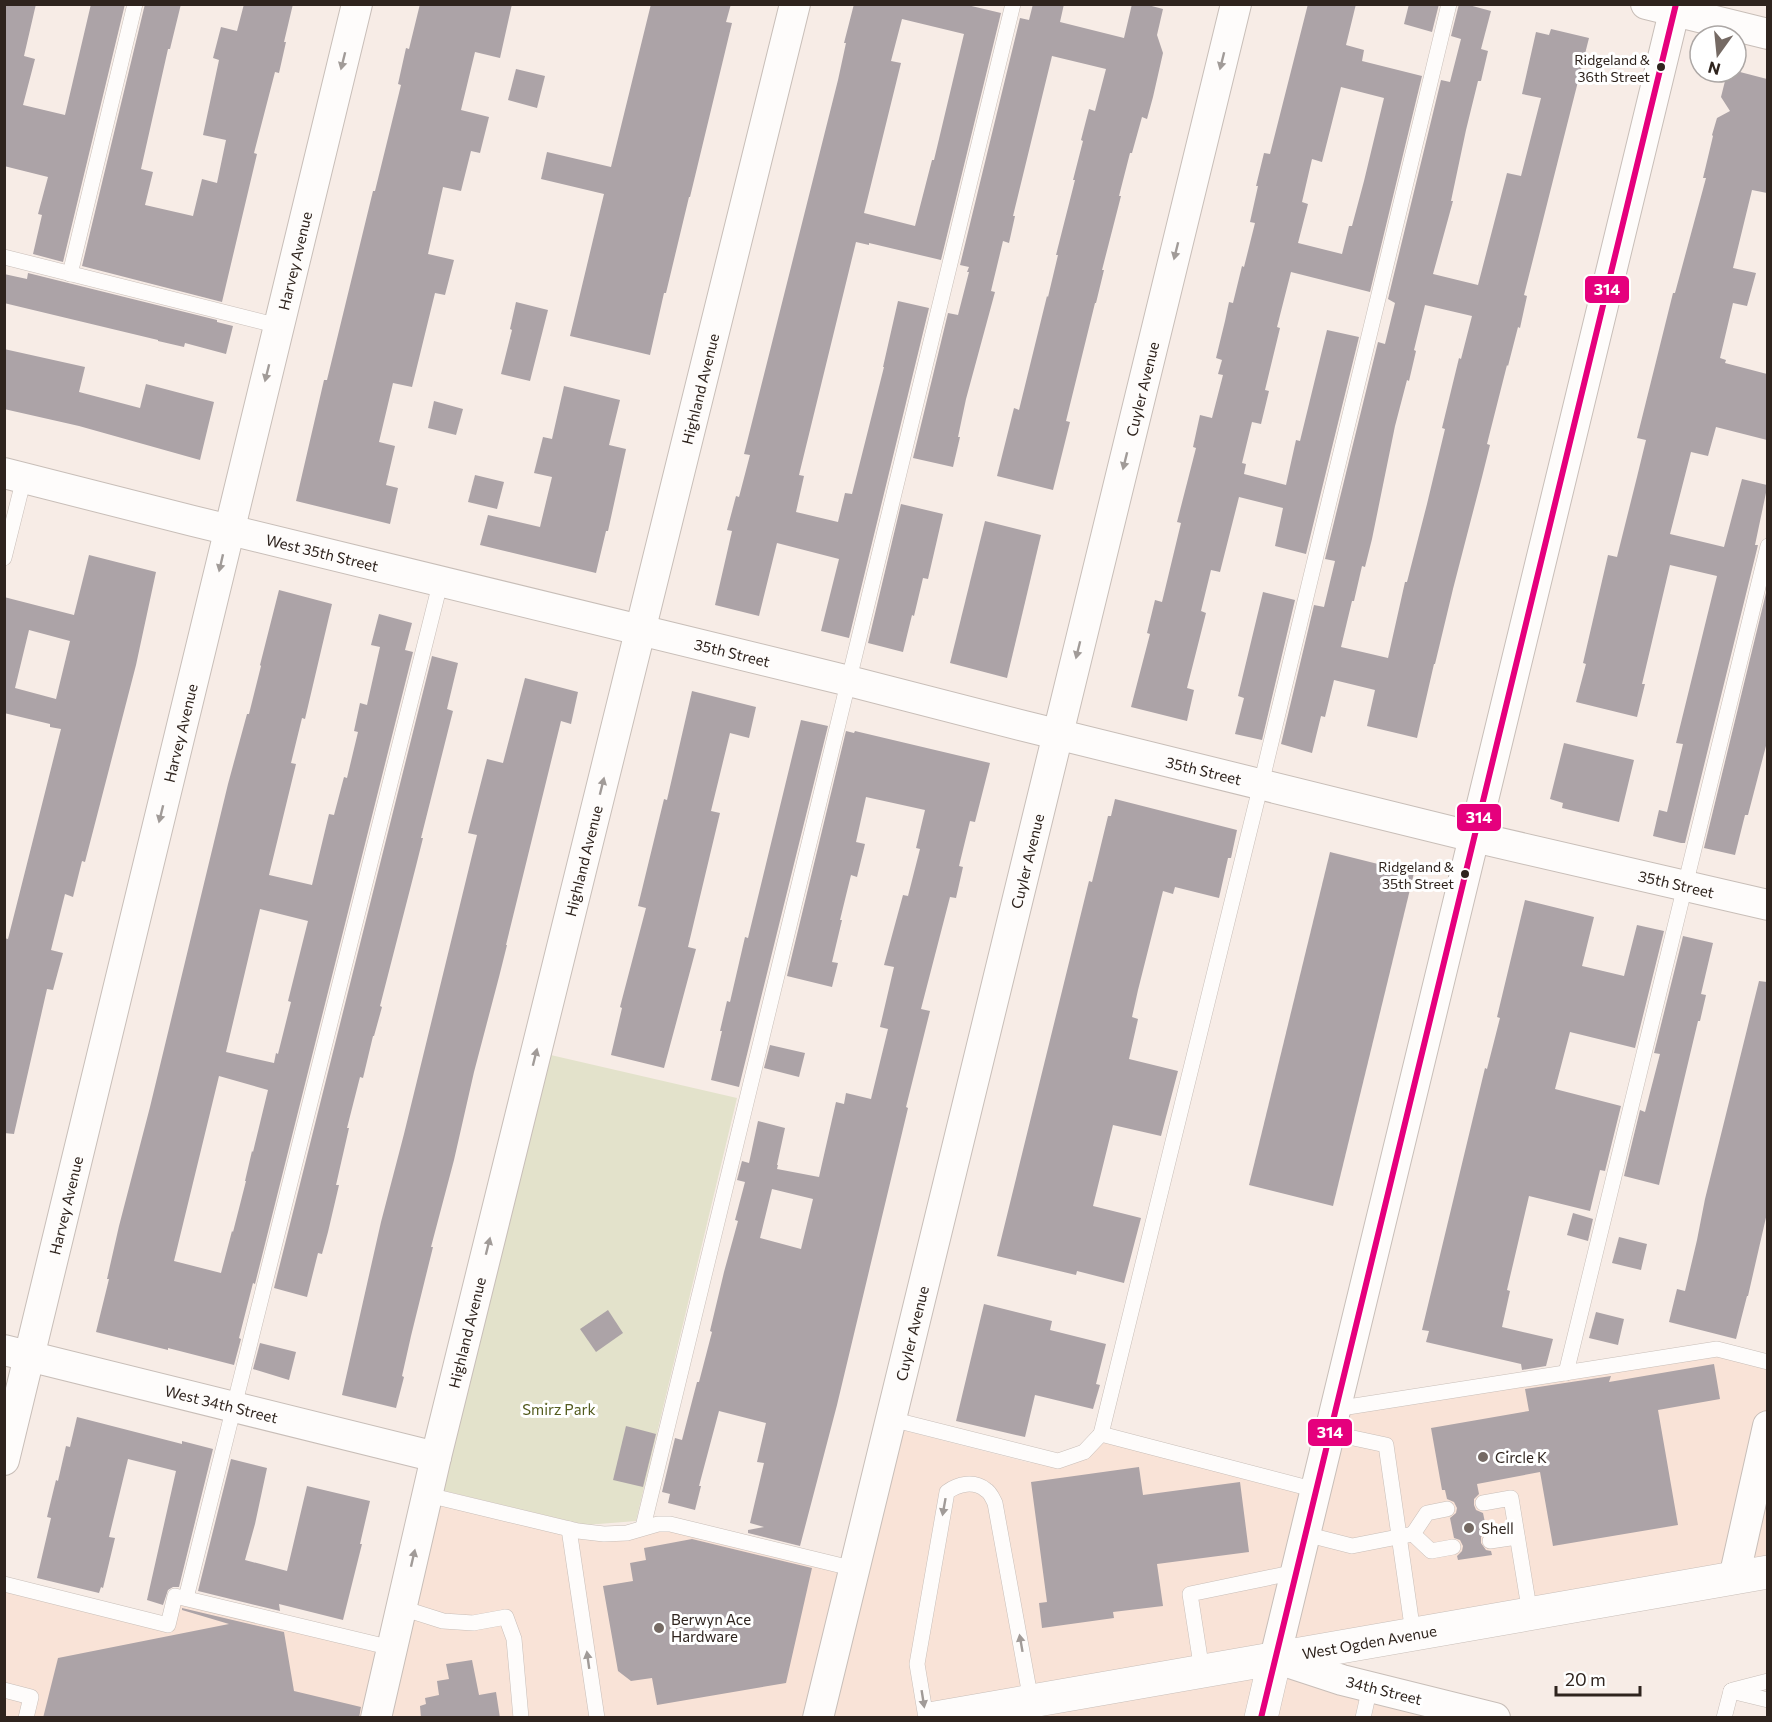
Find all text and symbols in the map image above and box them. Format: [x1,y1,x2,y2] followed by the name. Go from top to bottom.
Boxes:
[1688,24,1748,84] north arrow
[1574,51,1651,85] place label: Ridgeland & 36th Street
[337,52,347,71] one-way arrow
[1216,52,1226,71] one-way arrow
[1706,58,1722,80] text: N
[1655,61,1667,73] marker: Ridgeland & 36th Street
[274,209,315,312] street label: Harvey Avenue
[1170,242,1180,260] one-way arrow
[1584,275,1630,304] line badge: 314
[1594,279,1620,298] text: 314
[678,331,722,446] street label: Highland Avenue
[1122,340,1162,438] street label: Cuyler Avenue
[262,364,272,383] one-way arrow
[1119,451,1129,470] one-way arrow
[264,530,380,575] street label: West 35th Street
[216,554,226,572] one-way arrow
[693,635,772,670] street label: 35th Street
[1073,641,1083,659] one-way arrow
[160,682,201,784] street label: Harvey Avenue
[1164,752,1243,788] street label: 35th Street
[598,777,608,795] one-way arrow
[561,803,606,918] street label: Highland Avenue
[1456,803,1502,832] line badge: 314
[155,804,165,823] one-way arrow
[1466,807,1492,826] text: 314
[1007,812,1047,910] street label: Cuyler Avenue
[1378,858,1455,892] place label: Ridgeland & 35th Street
[1637,866,1716,901] street label: 35th Street
[1459,868,1471,880] marker: Ridgeland & 35th Street
[531,1048,541,1066] one-way arrow
[45,1154,86,1257] street label: Harvey Avenue
[484,1237,494,1256] one-way arrow
[444,1275,489,1390] street label: Highland Avenue
[892,1284,932,1383] street label: Cuyler Avenue
[163,1381,280,1426] street label: West 34th Street
[522,1400,596,1418] park label: Smirz Park
[1307,1418,1353,1447] line badge: 314
[1317,1422,1343,1441] text: 314
[1495,1448,1547,1466] place label: Circle K
[1476,1450,1490,1464] marker: Circle K
[940,1497,949,1516] one-way arrow
[1481,1519,1514,1537] place label: Shell
[1462,1521,1476,1535] marker: Shell
[409,1549,418,1568] one-way arrow
[671,1610,751,1645] place label: Berwyn Ace Hardware
[652,1621,666,1635] marker: Berwyn Ace Hardware
[1301,1621,1438,1663] street label: West Ogden Avenue
[1016,1633,1025,1652] one-way arrow
[584,1650,593,1669] one-way arrow
[1556,1659,1640,1697] scale bar
[1565,1668,1606,1690] text: 20 m
[1344,1672,1424,1708] street label: 34th Street
[919,1689,928,1708] one-way arrow

